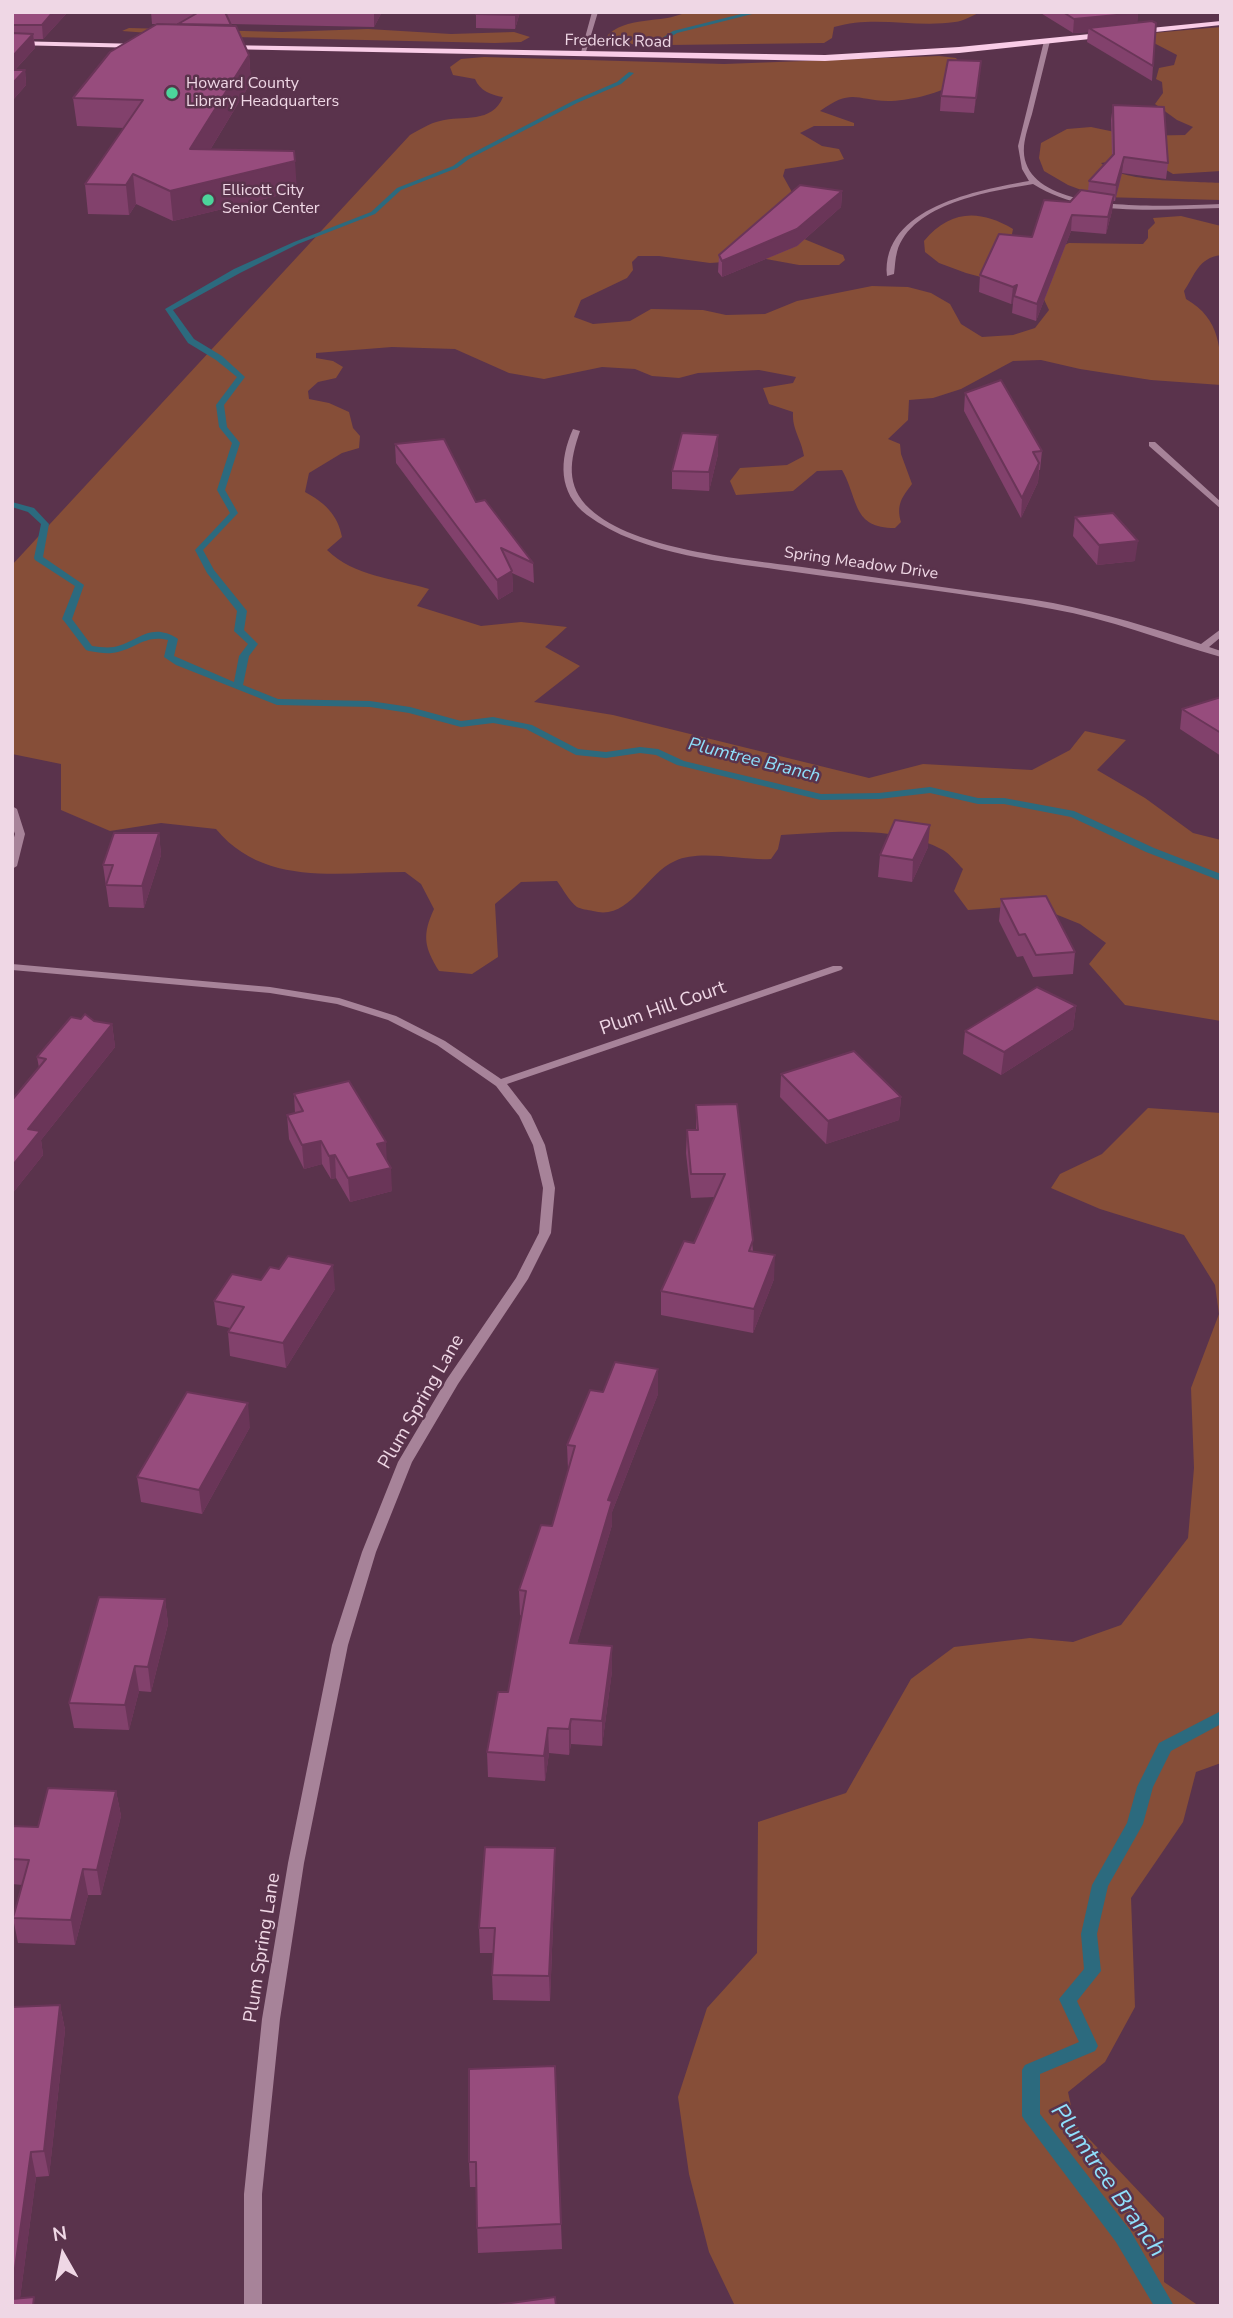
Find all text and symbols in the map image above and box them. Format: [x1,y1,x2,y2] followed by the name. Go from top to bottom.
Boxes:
[564,31,672,53] street label: Frederick Road
[186,74,339,112] place label: Howard County Library Headquarters
[164,85,180,101] marker: Howard County Library Headquarters
[222,181,319,219] place label: Ellicott City Senior Center
[200,192,216,208] marker: Ellicott City Senior Center
[783,544,939,584] street label: Spring Meadow Drive
[686,734,822,788] water label: Plumtree Branch
[597,977,729,1041] street label: Plum Hill Court
[374,1331,470,1473] street label: Plum Spring Lane
[240,1871,286,2025] street label: Plum Spring Lane
[1043,2099,1171,2263] water label: Plumtree Branch
[28,2220,98,2290] north arrow
[51,2220,69,2248] text: N

